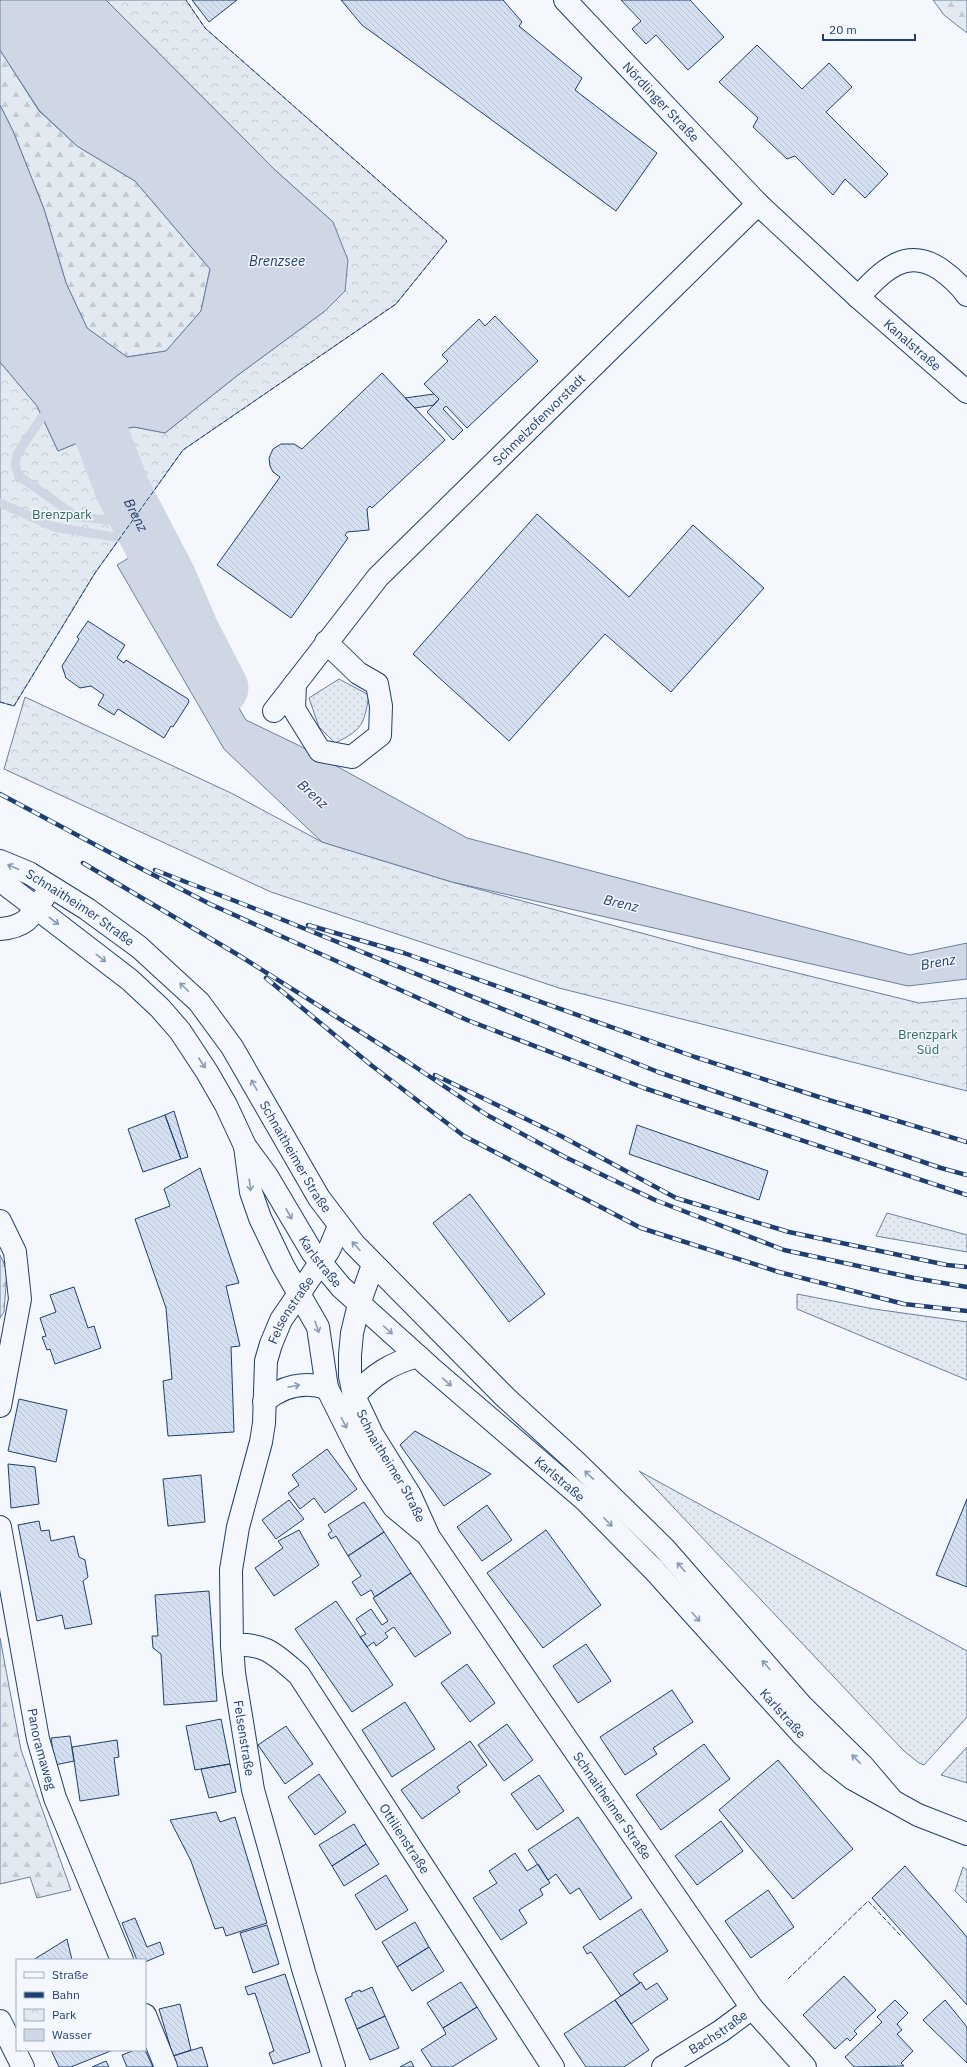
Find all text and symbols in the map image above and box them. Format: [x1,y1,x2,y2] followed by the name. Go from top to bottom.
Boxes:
[823,16,915,42] scale bar
[829,22,857,37] text: 20 m
[619,58,703,145] street label: Nördlinger Straße
[249,252,305,270] water label: Brenzsee
[880,315,945,374] street label: Kanalstraße
[489,370,589,469] street label: Schmelzofenvorstadt
[120,495,152,535] water label: Brenz
[32,506,92,523] park label: Brenzpark
[294,776,333,813] water label: Brenz
[8,862,20,870] one-way arrow
[23,865,138,949] street label: Schnaitheimer Straße
[602,890,641,916] water label: Brenz
[48,917,59,925] one-way arrow
[919,950,958,974] water label: Brenz
[96,954,107,962] one-way arrow
[179,982,189,992] one-way arrow
[898,1026,958,1058] park label: Brenzpark Süd
[198,1057,206,1068] one-way arrow
[250,1079,258,1091] one-way arrow
[256,1098,335,1216] street label: Schnaitheimer Straße
[247,1178,255,1191] one-way arrow
[285,1208,293,1220] one-way arrow
[295,1232,346,1291] street label: Karlstraße
[351,1241,360,1251] one-way arrow
[263,1273,317,1346] street label: Felsenstraße
[314,1320,322,1332] one-way arrow
[383,1326,393,1335] one-way arrow
[442,1377,452,1387] one-way arrow
[287,1382,300,1390] one-way arrow
[353,1407,430,1525] street label: Schnaitheimer Straße
[341,1417,348,1429] one-way arrow
[531,1452,589,1505] street label: Karlstraße
[584,1470,594,1479] one-way arrow
[603,1517,613,1527] one-way arrow
[676,1562,686,1572] one-way arrow
[692,1612,701,1622] one-way arrow
[762,1660,771,1670] one-way arrow
[756,1685,810,1742] street label: Karlstraße
[230,1699,258,1777] street label: Felsenstraße
[24,1707,61,1792] street label: Panoramaweg
[569,1748,656,1863] street label: Schnaitheimer Straße
[851,1754,861,1764] one-way arrow
[376,1800,434,1877] street label: Ottilienstraße
[16,1959,146,2051] legend
[52,1967,89,1982] text: Straße
[52,1987,80,2002] text: Bahn
[685,2006,750,2058] street label: Bachstraße
[52,2007,77,2022] text: Park
[52,2027,92,2042] text: Wasser

